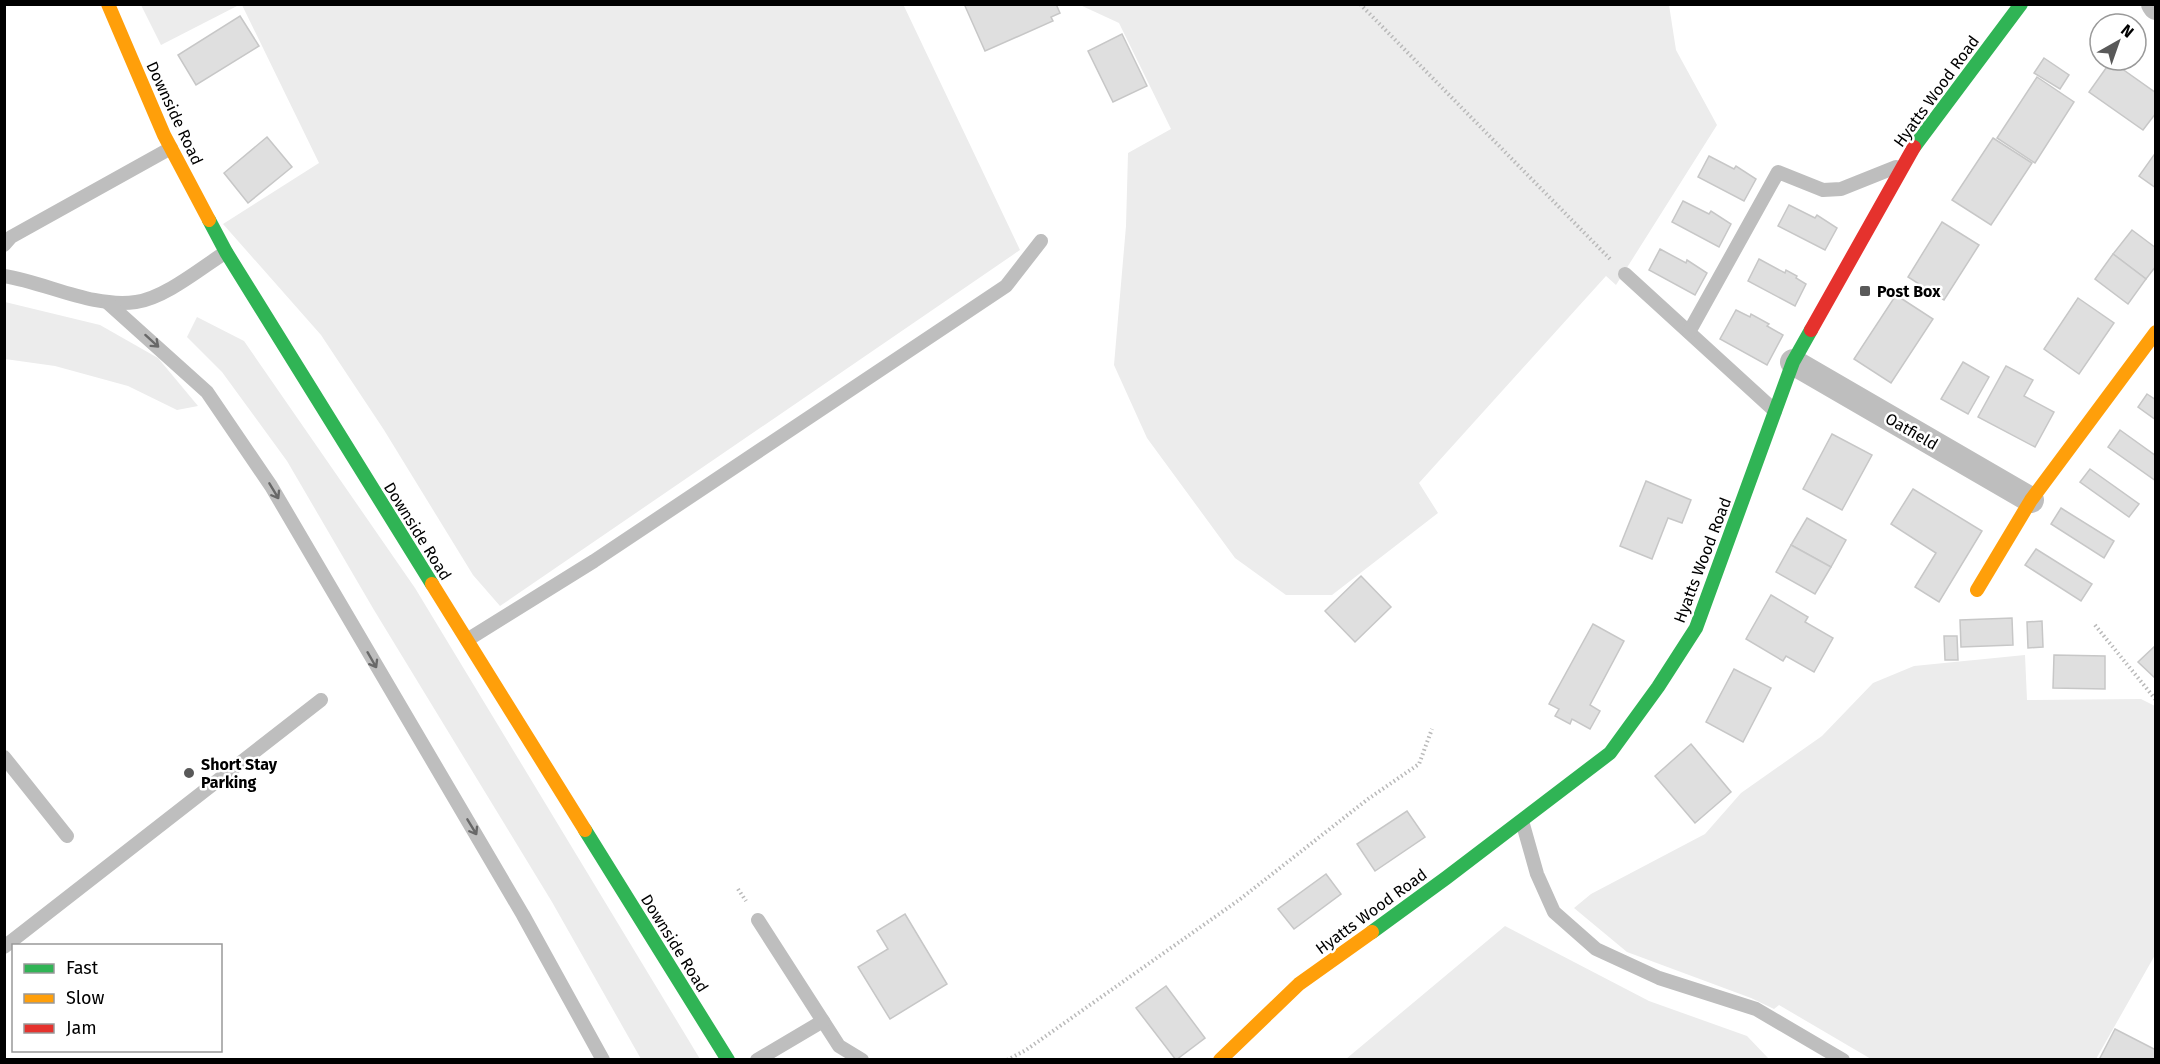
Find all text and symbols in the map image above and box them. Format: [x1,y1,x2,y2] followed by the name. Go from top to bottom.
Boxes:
[2088,12,2148,72] north arrow
[2117,20,2137,42] text: N
[1890,32,1983,151] street label: Hyatts Wood Road
[142,58,207,168] street label: Downside Road
[1877,282,1941,301] place label: Post Box
[1858,284,1872,298] marker: Post Box
[144,334,159,348] one-way arrow
[1882,409,1941,454] street label: Oatfield
[380,479,455,584] street label: Downside Road
[269,482,281,499] one-way arrow
[1670,495,1735,626] street label: Hyatts Wood Road
[367,651,379,668] one-way arrow
[201,755,278,792] place label: Short Stay Parking
[182,766,196,780] marker: Short Stay Parking
[466,818,478,835] one-way arrow
[1312,865,1431,958] street label: Hyatts Wood Road
[637,891,712,996] street label: Downside Road
[12,944,222,1052] legend
[66,957,99,979] text: Fast
[66,987,105,1009] text: Slow
[66,1017,97,1039] text: Jam

